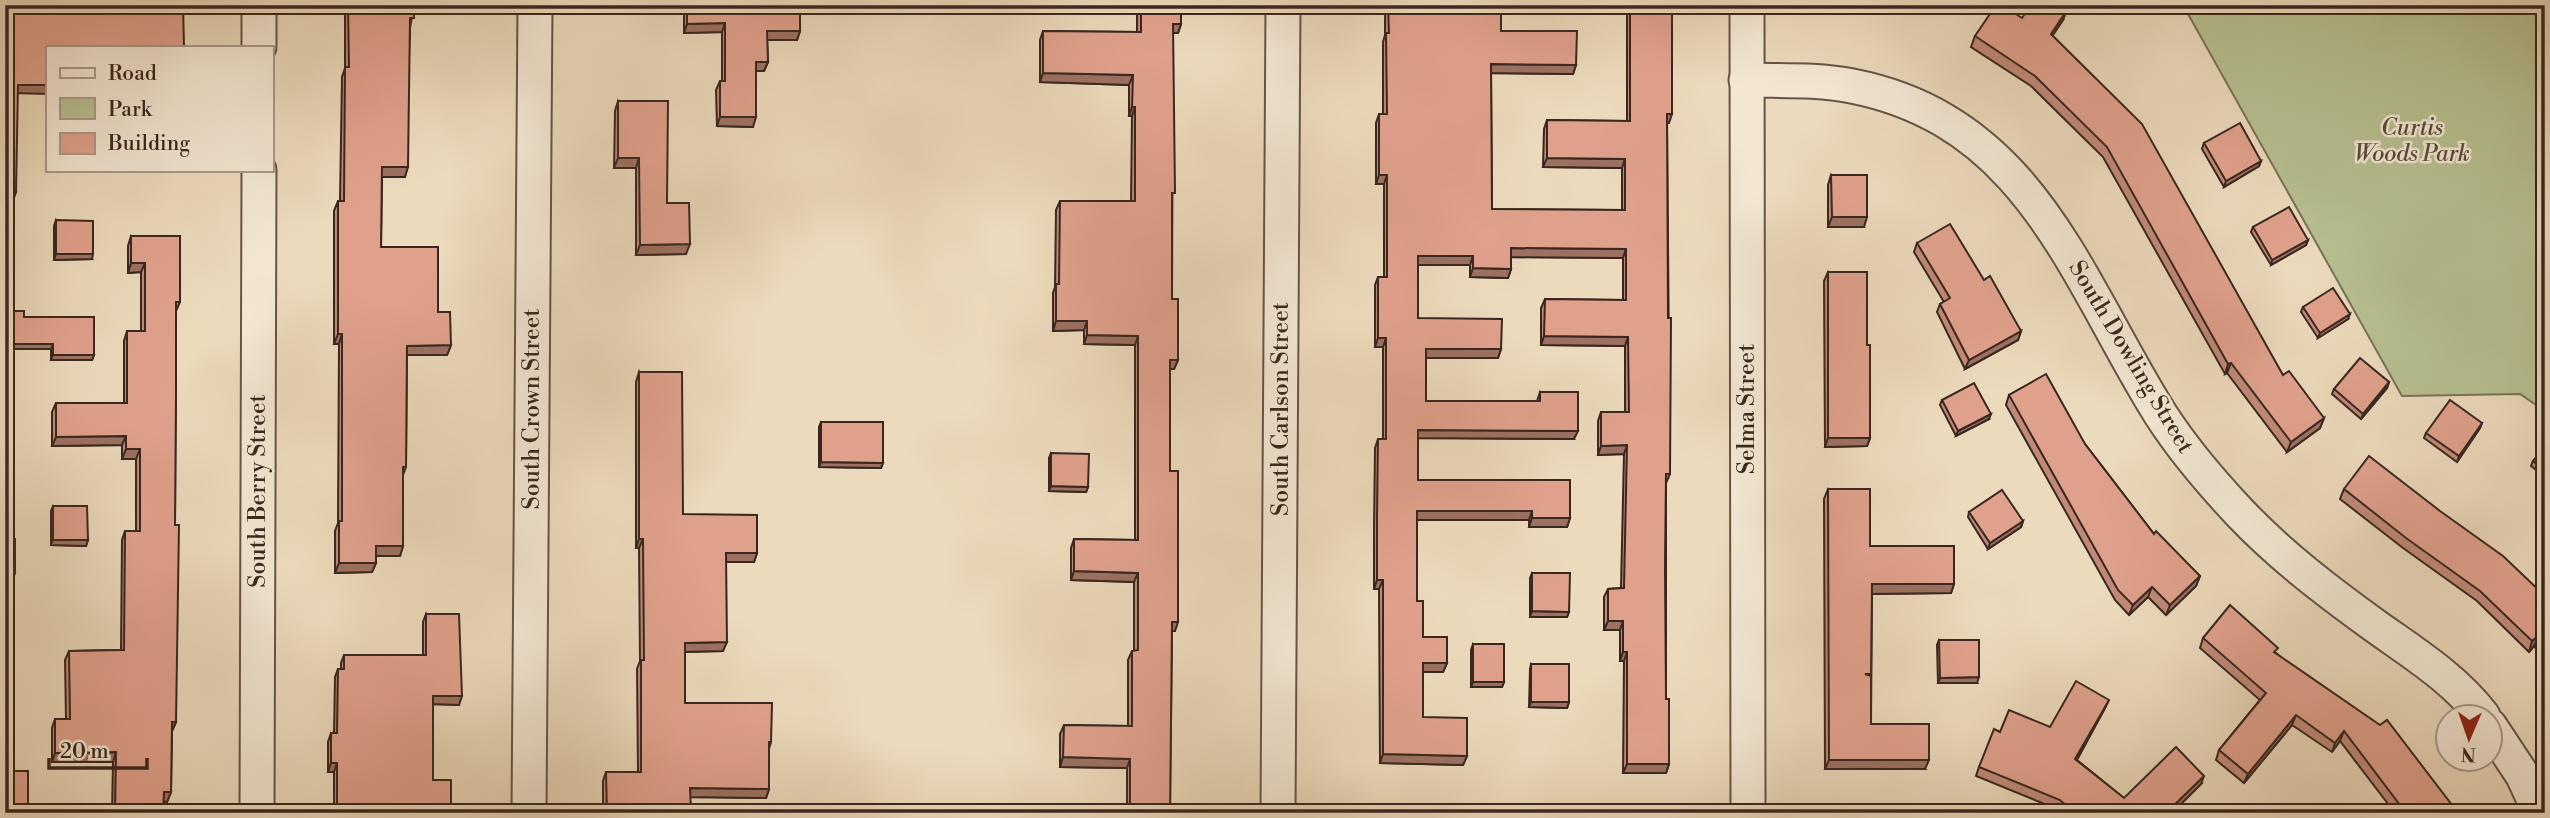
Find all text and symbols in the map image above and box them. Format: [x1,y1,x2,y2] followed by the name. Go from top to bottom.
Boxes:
[46,46,273,172] legend
[108,61,157,87] text: Road
[108,97,153,123] text: Park
[2354,114,2470,168] park label: Curtis Woods Park
[107,131,190,157] text: Building
[2062,256,2200,458] street label: South Dowling Street
[1267,302,1295,516] street label: South Carlson Street
[518,309,546,509] street label: South Crown Street
[1733,344,1761,474] street label: Selma Street
[244,394,272,588] street label: South Berry Street
[2434,702,2504,772] north arrow
[49,727,147,771] scale bar
[60,739,109,765] text: 20 m
[2461,742,2476,766] text: N

